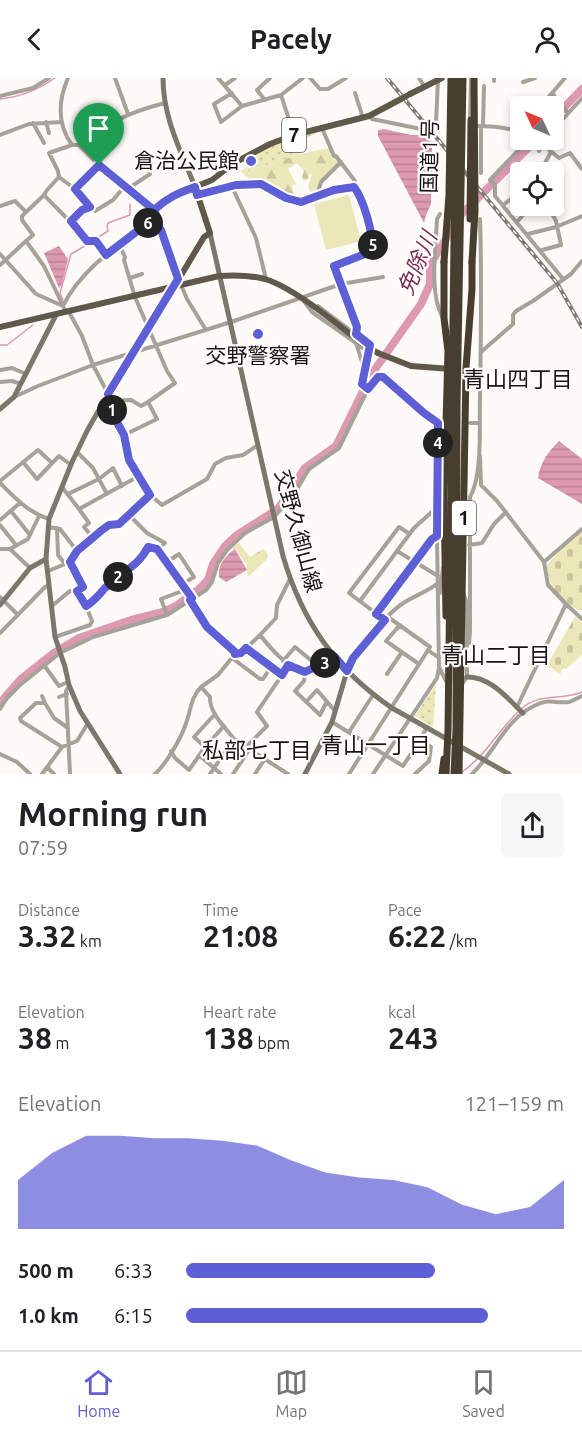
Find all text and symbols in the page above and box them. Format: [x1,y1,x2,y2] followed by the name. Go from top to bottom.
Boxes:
[18,23,51,56] icon: back
[531,23,564,56] icon: person
[250,24,332,54] text: Pacely
[510,96,564,150] north arrow
[510,96,564,216] map controls
[73,103,124,165] pin
[82,112,115,145] icon: arrive
[282,118,306,152] road number: 7
[416,118,442,194] street label: 国道1号
[134,148,239,172] place label: 倉治公民館
[244,154,258,168] marker: 倉治公民館
[510,162,564,216] button: locate
[133,208,163,238] pin: 6
[143,214,153,232] text: 6
[392,226,442,298] water label: 免除川
[358,230,388,260] pin: 5
[368,236,378,254] text: 5
[251,327,265,341] marker: 交野警察署
[206,343,311,367] place label: 交野警察署
[463,366,573,391] district label: 青山四丁目
[97,395,127,425] pin: 1
[107,401,117,419] text: 1
[423,428,453,458] pin: 4
[433,434,443,452] text: 4
[271,467,327,595] street label: 交野久御山線
[452,501,476,535] road number: 1
[103,562,133,592] pin: 2
[113,568,123,586] text: 2
[441,642,551,667] district label: 青山二丁目
[310,648,340,678] pin: 3
[320,654,330,672] text: 3
[321,732,431,757] district label: 青山一丁目
[202,737,312,762] district label: 私部七丁目
[501,794,564,857] button: share
[18,795,208,832] text: Morning run
[18,836,68,859] text: 07:59
[18,901,80,919] text: Distance
[203,901,239,919] text: Time
[388,901,422,919] text: Pace
[18,919,76,953] text: 3.32
[203,919,278,953] text: 21:08
[388,919,446,953] text: 6:22
[76,932,102,950] text: km
[446,932,478,950] text: /km
[18,1003,85,1021] text: Elevation
[203,1003,277,1021] text: Heart rate
[388,1003,416,1021] text: kcal
[18,1021,52,1055] text: 38
[203,1021,254,1055] text: 138
[388,1021,439,1055] text: 243
[52,1034,69,1052] text: m
[254,1034,290,1052] text: bpm
[18,1092,101,1115] text: Elevation
[465,1092,564,1115] text: 121–159 m
[18,1259,74,1282] text: 500 m
[114,1259,153,1282] text: 6:33
[18,1304,79,1327] text: 1.0 km
[114,1304,153,1327] text: 6:15
[77,1366,120,1420] tab: Home
[275,1366,308,1420] tab: Map
[462,1366,505,1420] tab: Saved

